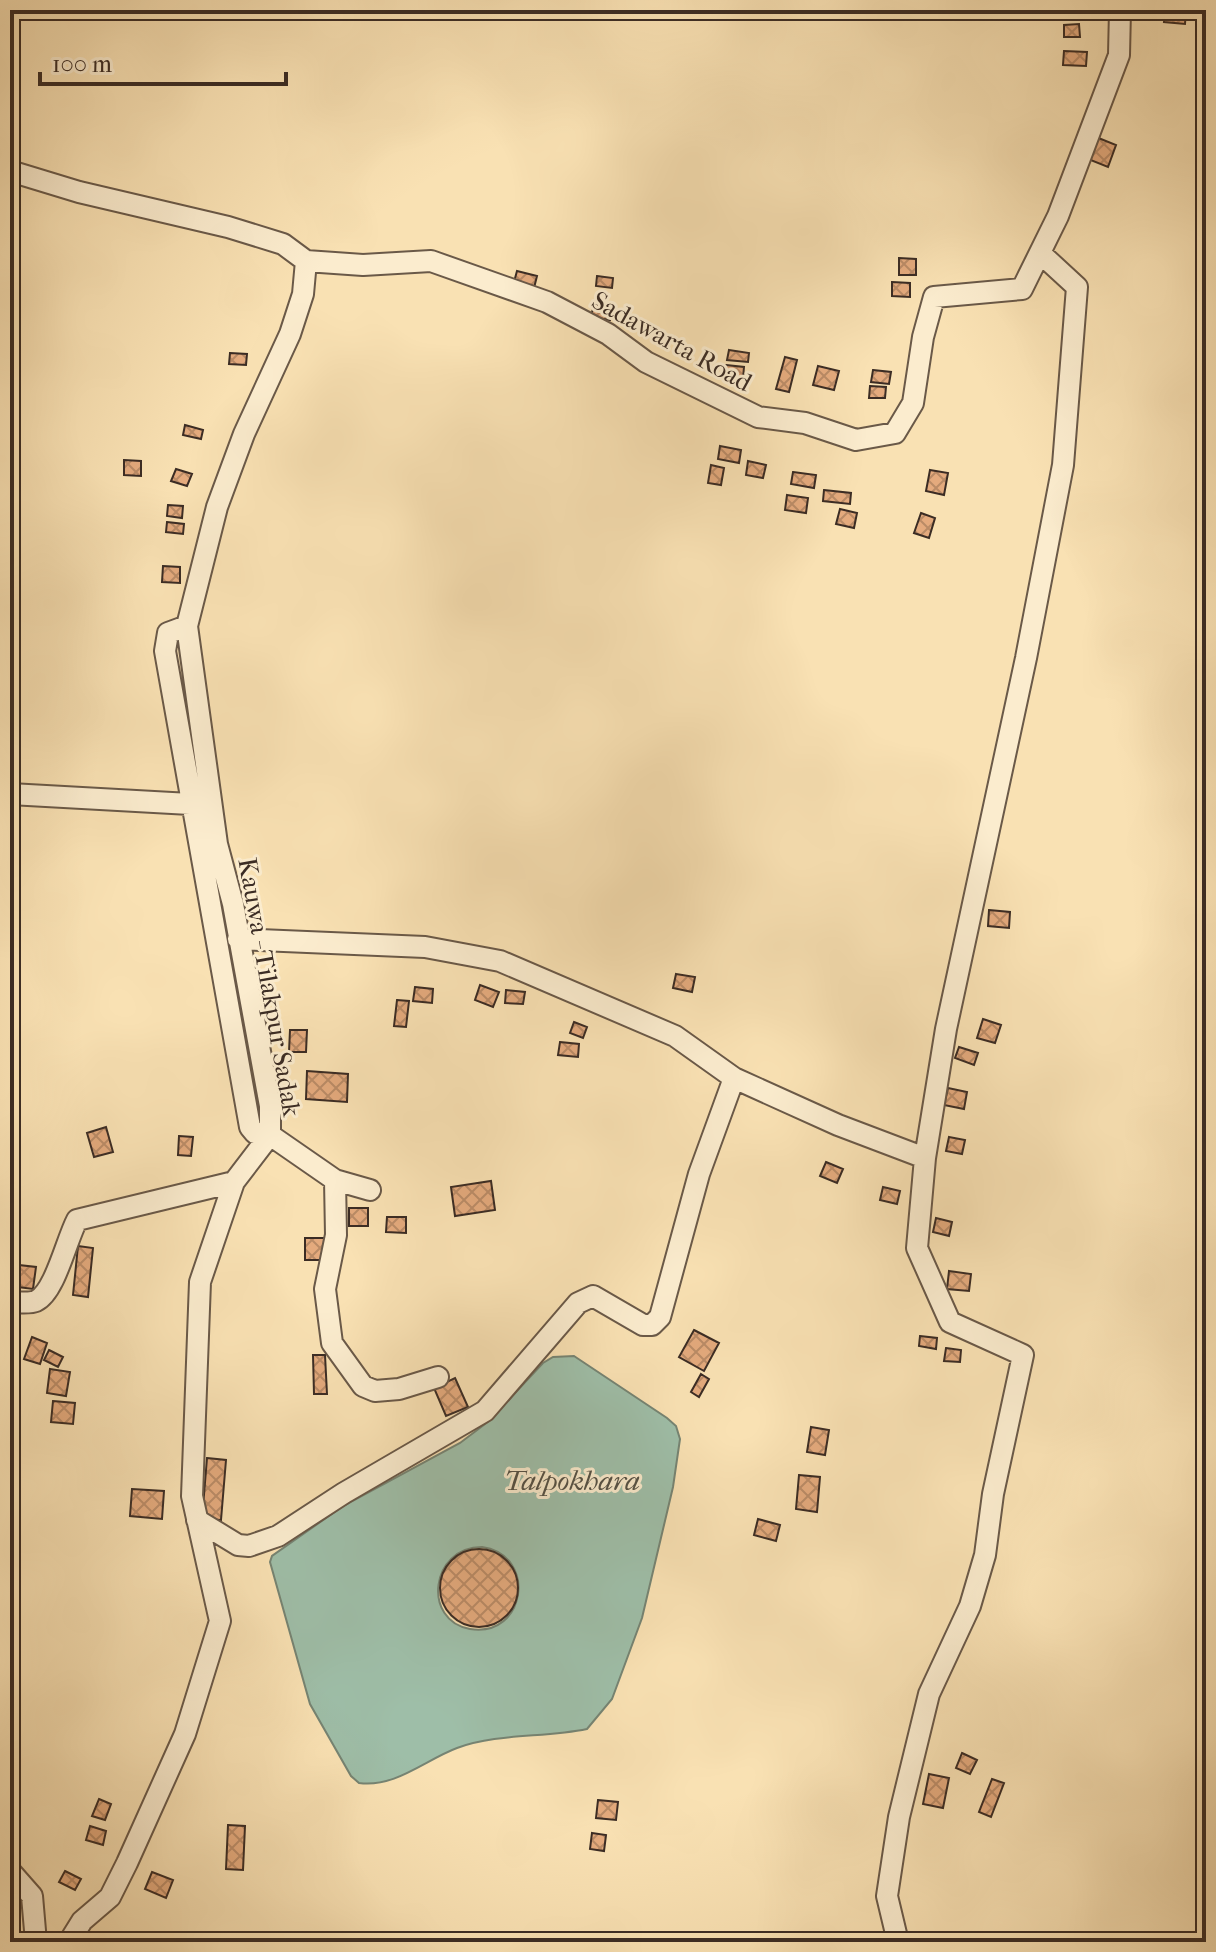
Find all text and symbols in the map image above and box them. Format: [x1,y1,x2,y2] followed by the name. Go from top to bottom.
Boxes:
[40,36,286,86] scale bar
[52,50,112,78] text: 100 m
[586,285,758,399] street label: Sadawarta Road
[231,855,308,1120] street label: Kauwa - Tilakpur Sadak
[504,1464,640,1497] water label: Talpokhara

